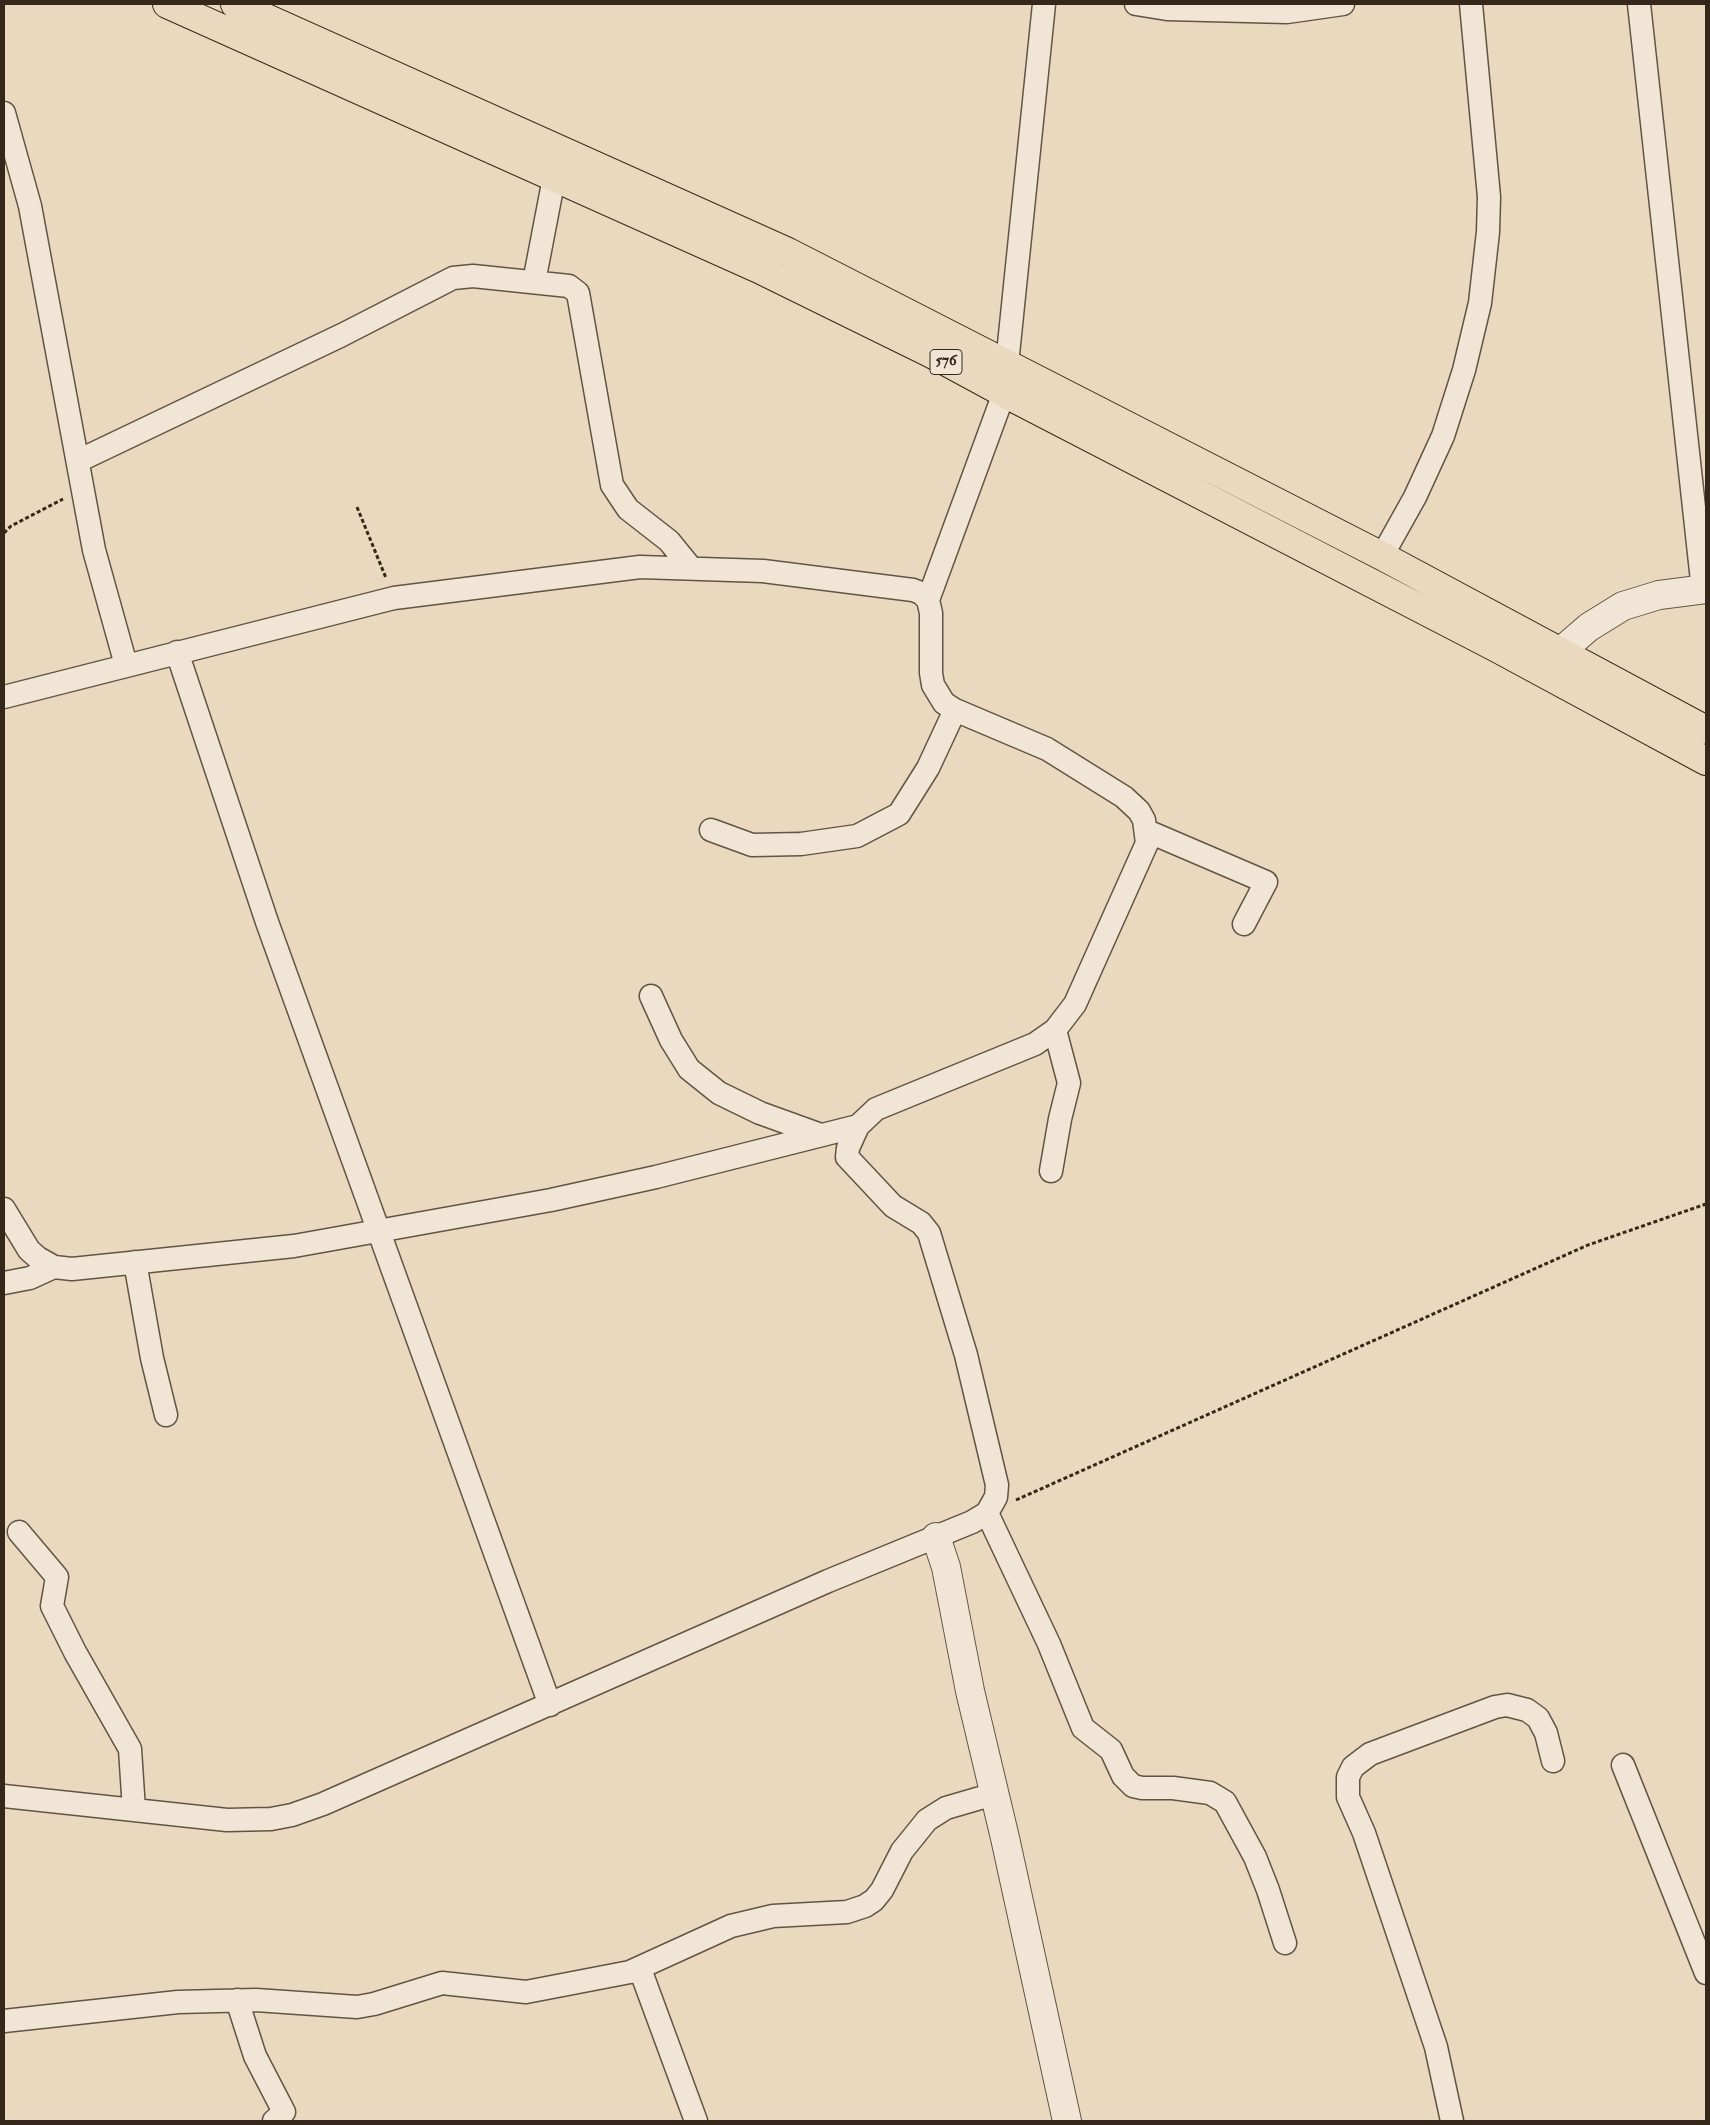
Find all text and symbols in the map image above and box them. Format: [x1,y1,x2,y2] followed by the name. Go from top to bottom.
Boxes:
[930,350,962,374] road number: 576

